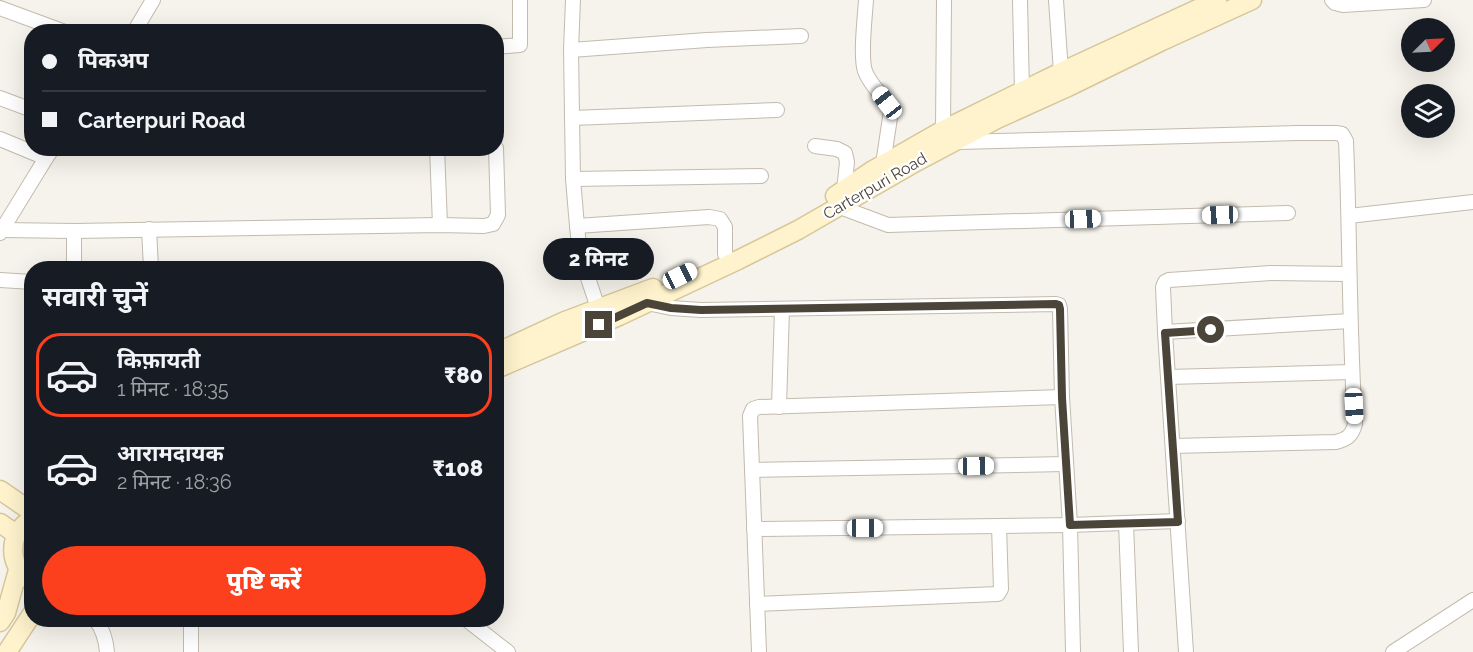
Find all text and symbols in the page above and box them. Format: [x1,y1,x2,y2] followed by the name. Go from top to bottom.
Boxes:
[1401,18,1455,72] north arrow
[1401,18,1455,138] map controls
[78,47,149,73] text: पिकअप
[869,83,905,123] car
[1401,84,1455,138] button: layers
[78,107,246,133] text: Carterpuri Road
[820,149,930,223] street label: Carterpuri Road
[1202,205,1238,225] car
[1065,209,1101,229] car
[544,238,654,280] callout: 2 मिनट
[569,247,628,271] text: 2 मिनट
[660,260,700,292] car
[42,281,148,312] text: सवारी चुनें
[585,311,612,338] route end
[1197,316,1224,343] route start
[117,347,201,373] text: किफ़ायती
[45,348,99,402] icon: car
[444,362,483,388] text: ₹80
[117,377,229,401] text: 1 मिनट · 18:35
[1344,388,1364,424] car
[117,440,224,466] text: आरामदायक
[45,441,99,495] icon: car
[433,455,483,481] text: ₹108
[958,457,994,475] car
[117,470,232,494] text: 2 मिनट · 18:36
[847,519,883,537] car
[42,546,486,615] button: पुष्टि करें

